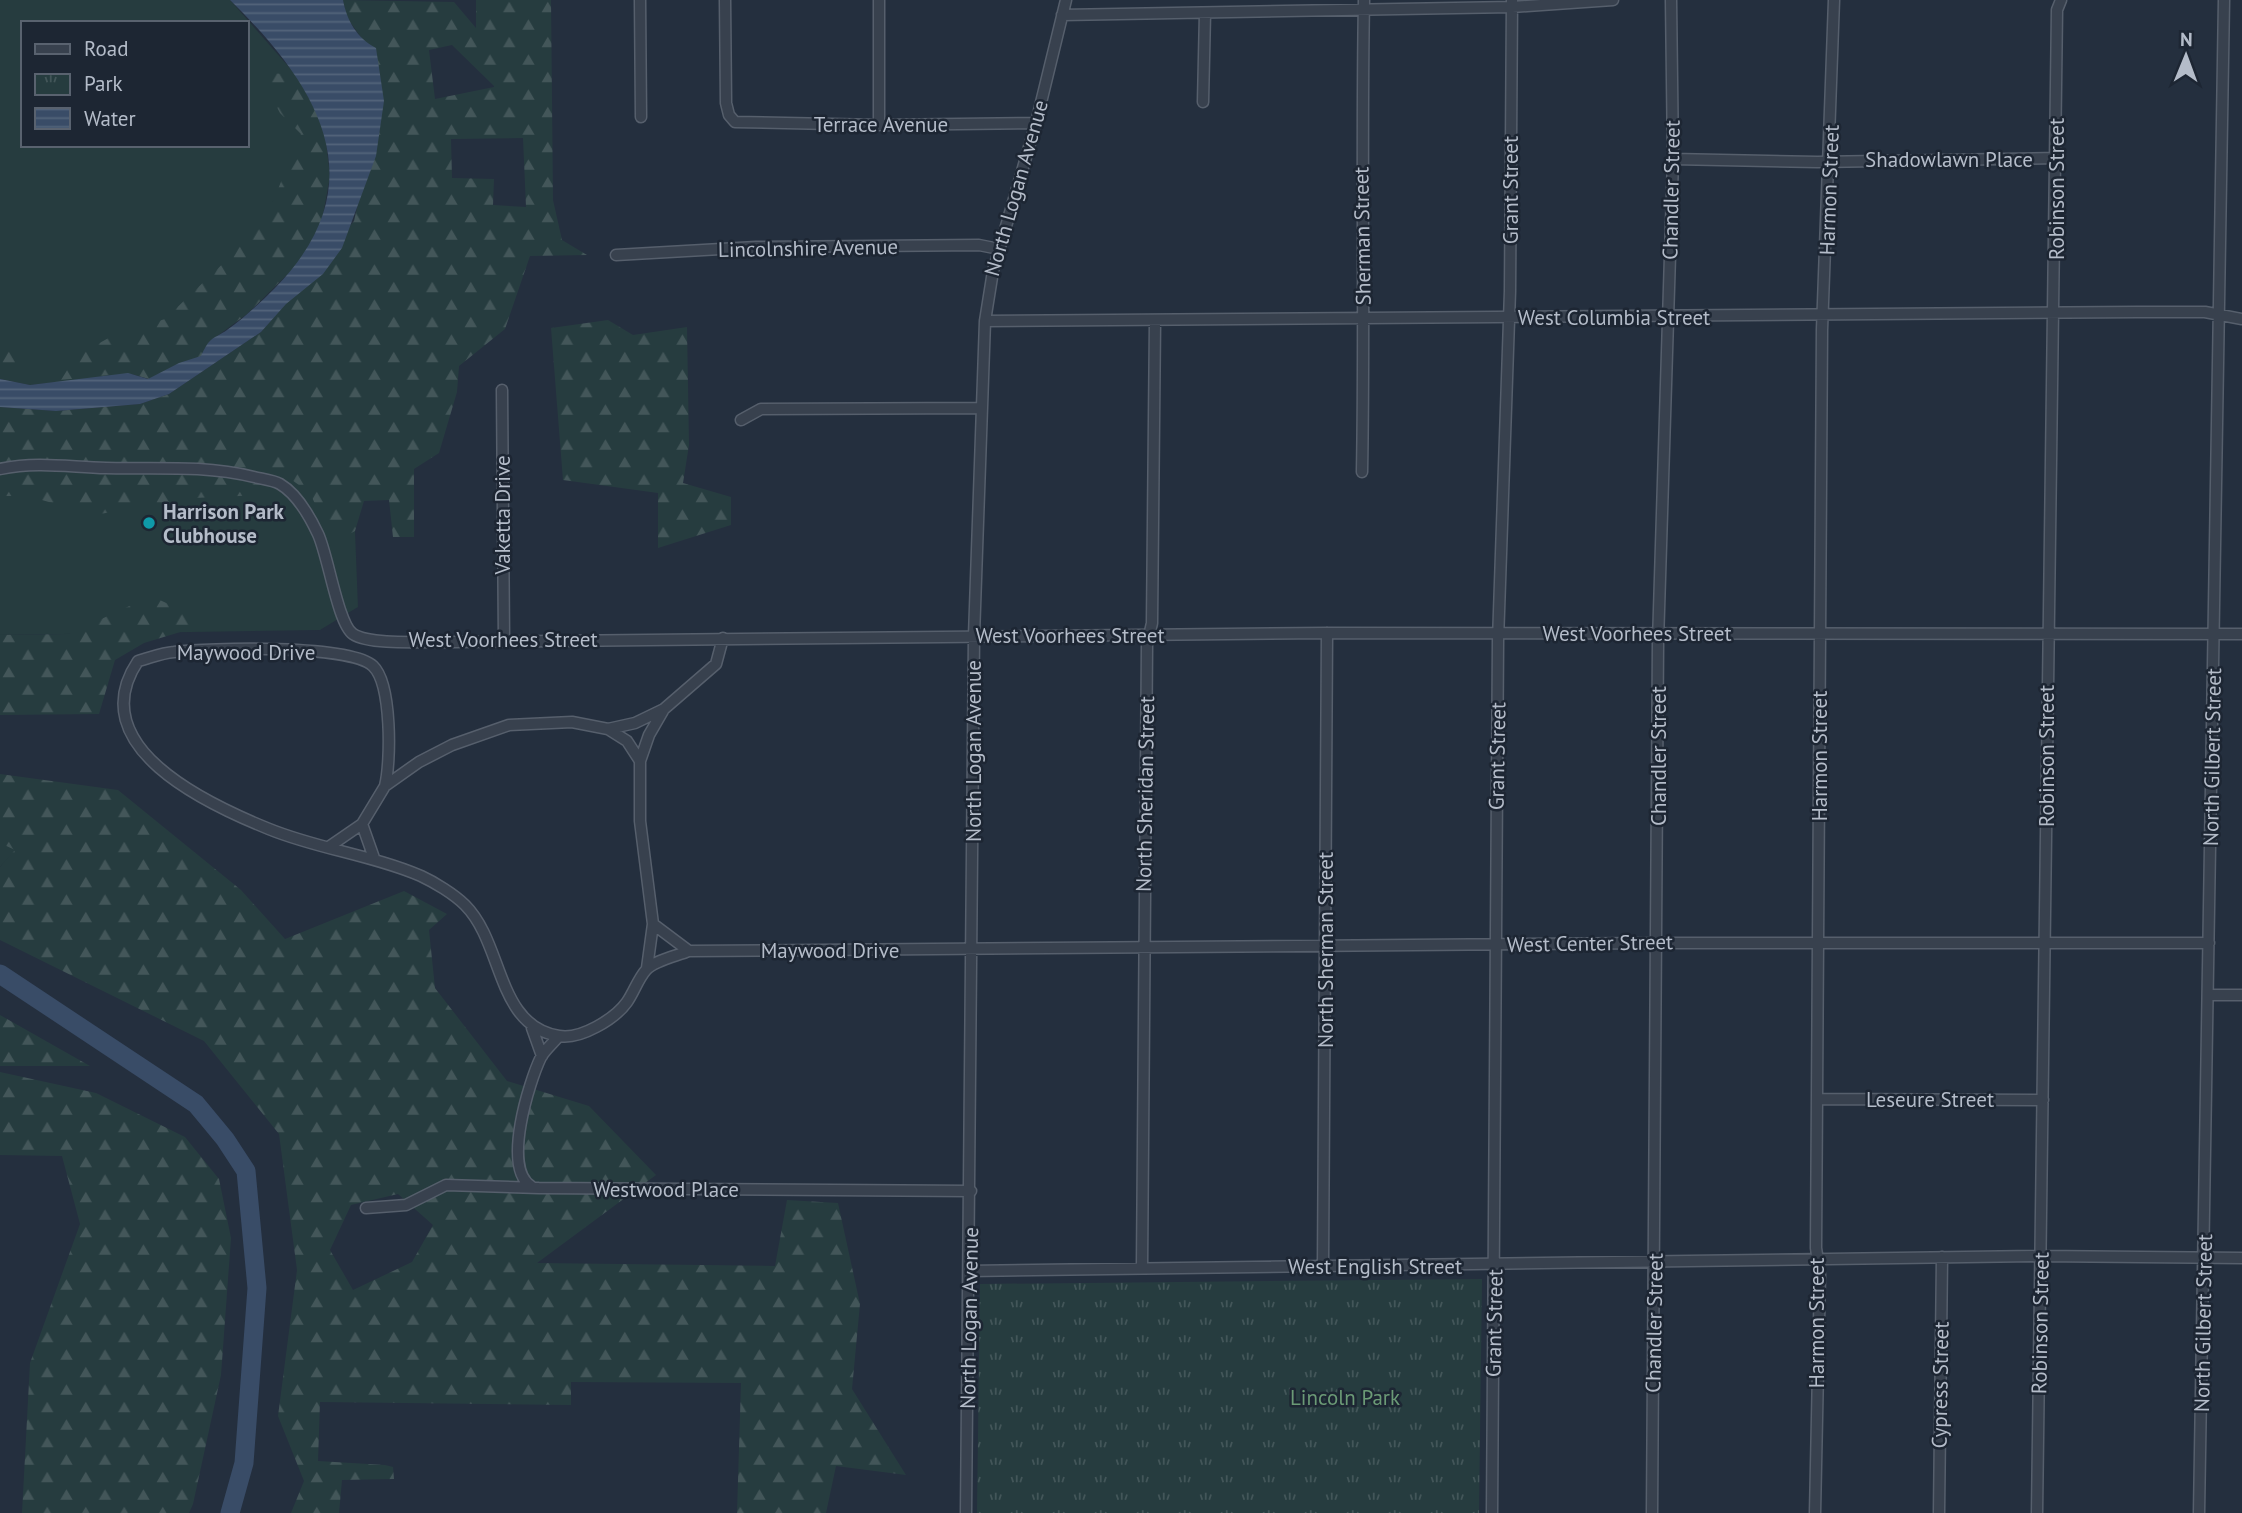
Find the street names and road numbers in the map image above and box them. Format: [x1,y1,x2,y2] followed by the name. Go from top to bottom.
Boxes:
[978,97,1054,279] street label: North Logan Avenue
[814,111,948,138] street label: Terrace Avenue
[2043,118,2070,260] street label: Robinson Street
[1656,120,1686,260] street label: Chandler Street
[1813,124,1845,256] street label: Harmon Street
[1497,136,1524,244] street label: Grant Street
[1865,146,2033,173] street label: Shadowlawn Place
[1347,166,1377,306] street label: Sherman Street
[718,233,898,263] street label: Lincolnshire Avenue
[1518,304,1710,331] street label: West Columbia Street
[489,455,516,576] street label: Vaketta Drive
[1542,620,1732,647] street label: West Voorhees Street
[975,622,1165,649] street label: West Voorhees Street
[408,626,598,653] street label: West Voorhees Street
[177,639,315,666] street label: Maywood Drive
[960,660,987,842] street label: North Logan Avenue
[2197,668,2227,846] street label: North Gilbert Street
[2033,685,2060,827] street label: Robinson Street
[1645,686,1672,826] street label: Chandler Street
[1806,691,1833,821] street label: Harmon Street
[1130,696,1160,892] street label: North Sheridan Street
[1483,702,1511,810] street label: Grant Street
[1312,852,1339,1048] street label: North Sherman Street
[1507,928,1673,958] street label: West Center Street
[761,937,899,964] street label: Maywood Drive
[1866,1086,1994,1113] street label: Leseure Street
[593,1176,739,1203] street label: Westwood Place
[954,1227,984,1409] street label: North Logan Avenue
[2188,1234,2218,1412] street label: North Gilbert Street
[2025,1252,2055,1394] street label: Robinson Street
[1288,1253,1462,1280] street label: West English Street
[1639,1253,1669,1393] street label: Chandler Street
[1803,1258,1830,1388] street label: Harmon Street
[1480,1269,1508,1377] street label: Grant Street
[1925,1321,1955,1449] street label: Cypress Street

